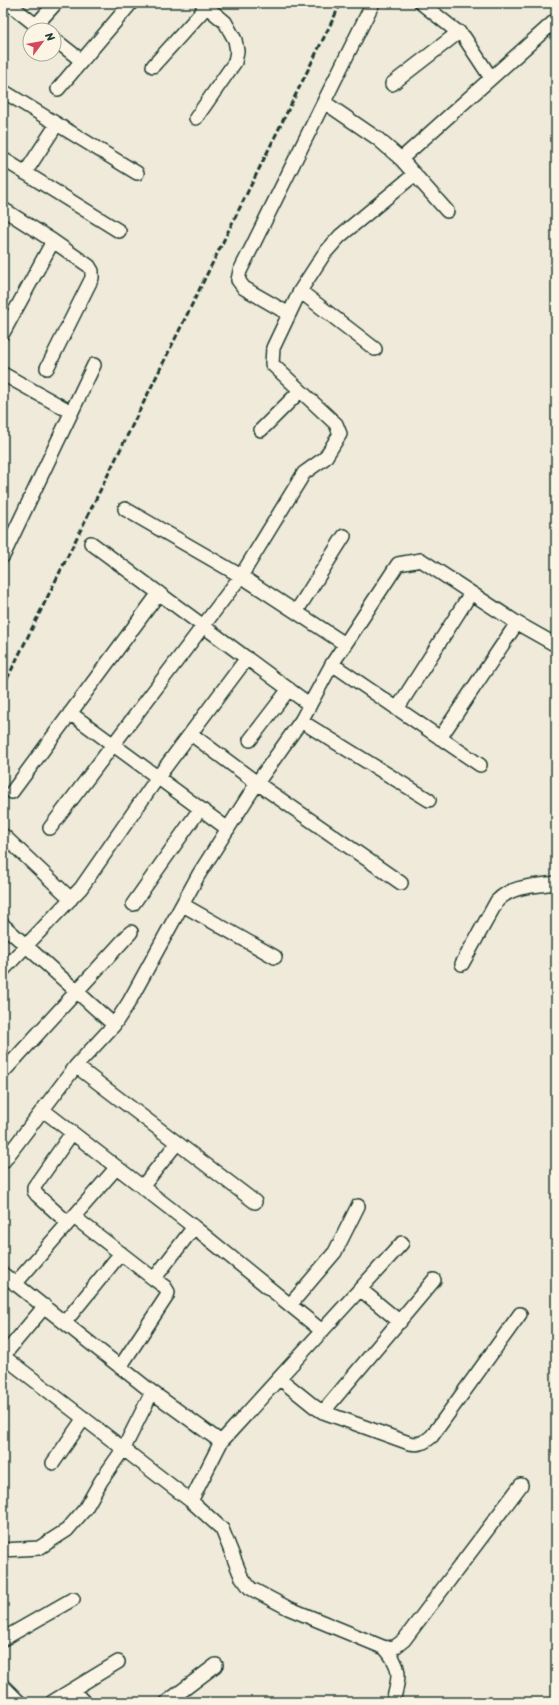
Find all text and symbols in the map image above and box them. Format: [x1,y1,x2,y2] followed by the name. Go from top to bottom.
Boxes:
[22,22,62,62] north arrow
[39,28,60,46] text: N

